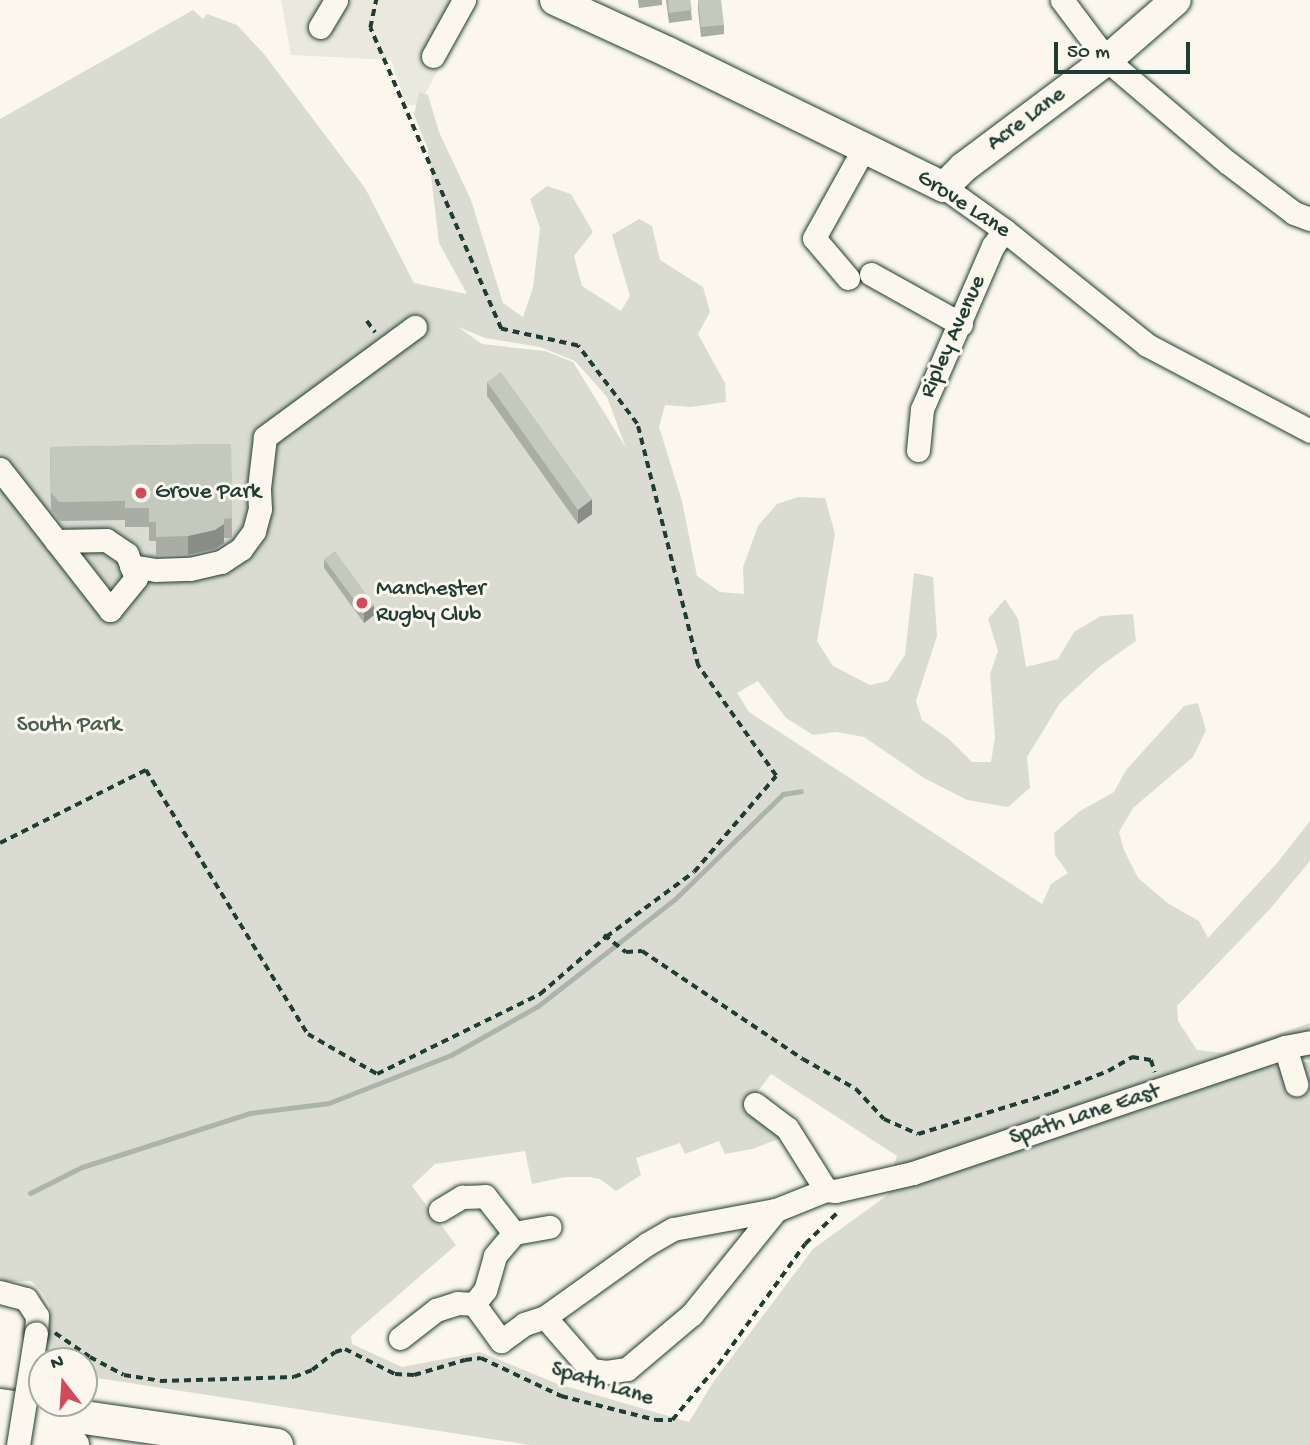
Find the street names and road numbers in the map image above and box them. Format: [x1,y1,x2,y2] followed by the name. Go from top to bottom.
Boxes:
[982,82,1072,158] street label: Acre Lane
[911,165,1015,245] street label: Grove Lane
[915,271,993,403] street label: Ripley Avenue
[1006,1079,1164,1153] street label: Spath Lane East
[547,1356,657,1414] street label: Spath Lane

